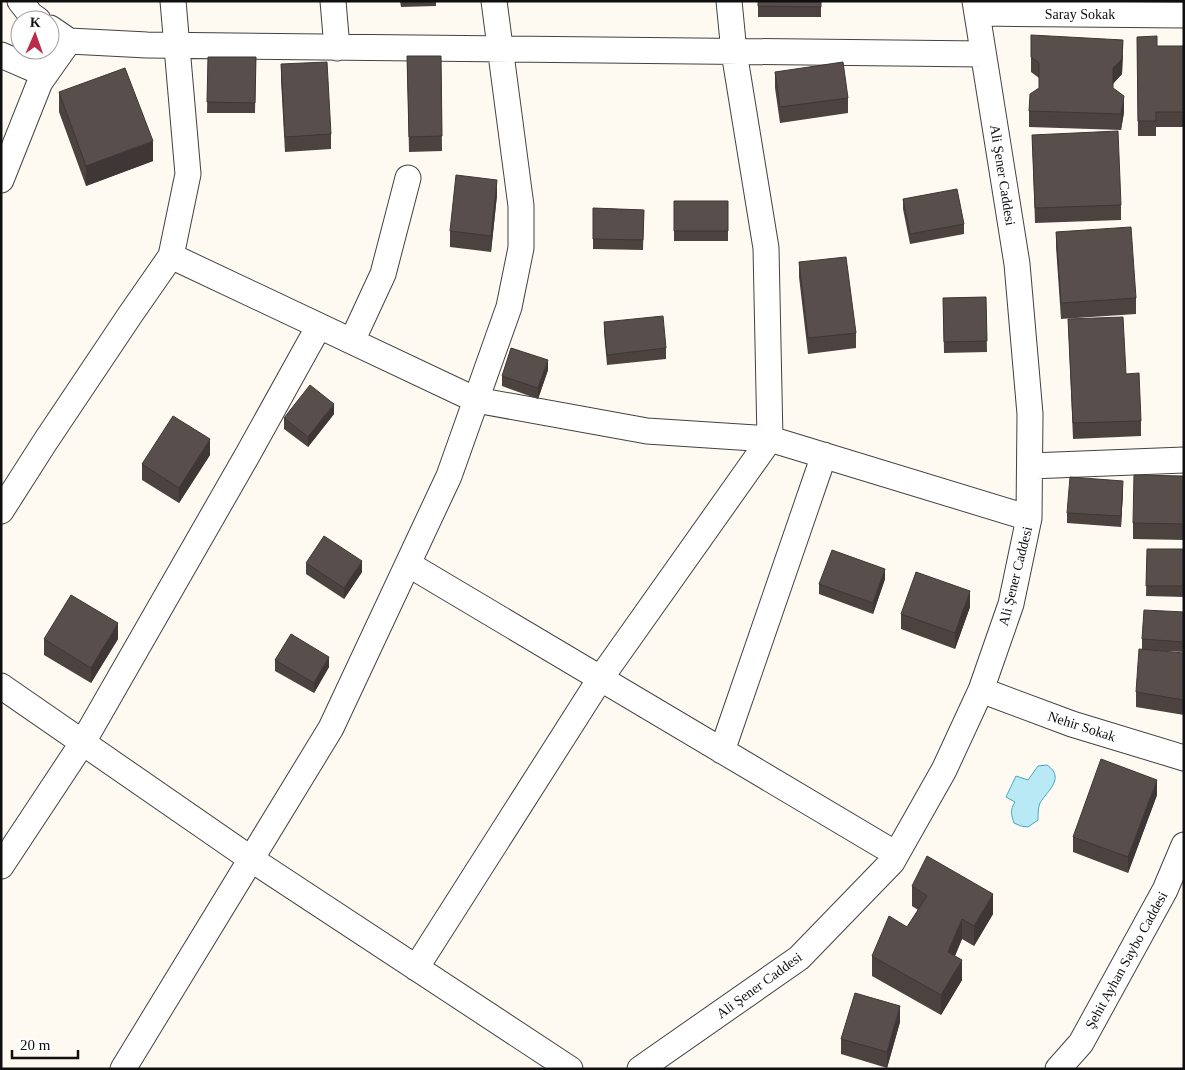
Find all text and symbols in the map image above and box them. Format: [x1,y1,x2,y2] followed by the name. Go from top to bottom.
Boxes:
[1045,7,1115,22] street label: Saray Sokak
[10,10,60,60] north arrow
[30,15,41,30] text: K
[987,124,1018,227] street label: Ali Şener Caddesi
[996,525,1035,627] street label: Ali Şener Caddesi
[1046,708,1118,744] street label: Nehir Sokak
[1082,889,1171,1032] street label: Şehit Ayhan Saybo Caddesi
[714,949,805,1021] street label: Ali Şener Caddesi
[12,1028,79,1060] scale bar
[20,1037,51,1053] text: 20 m

